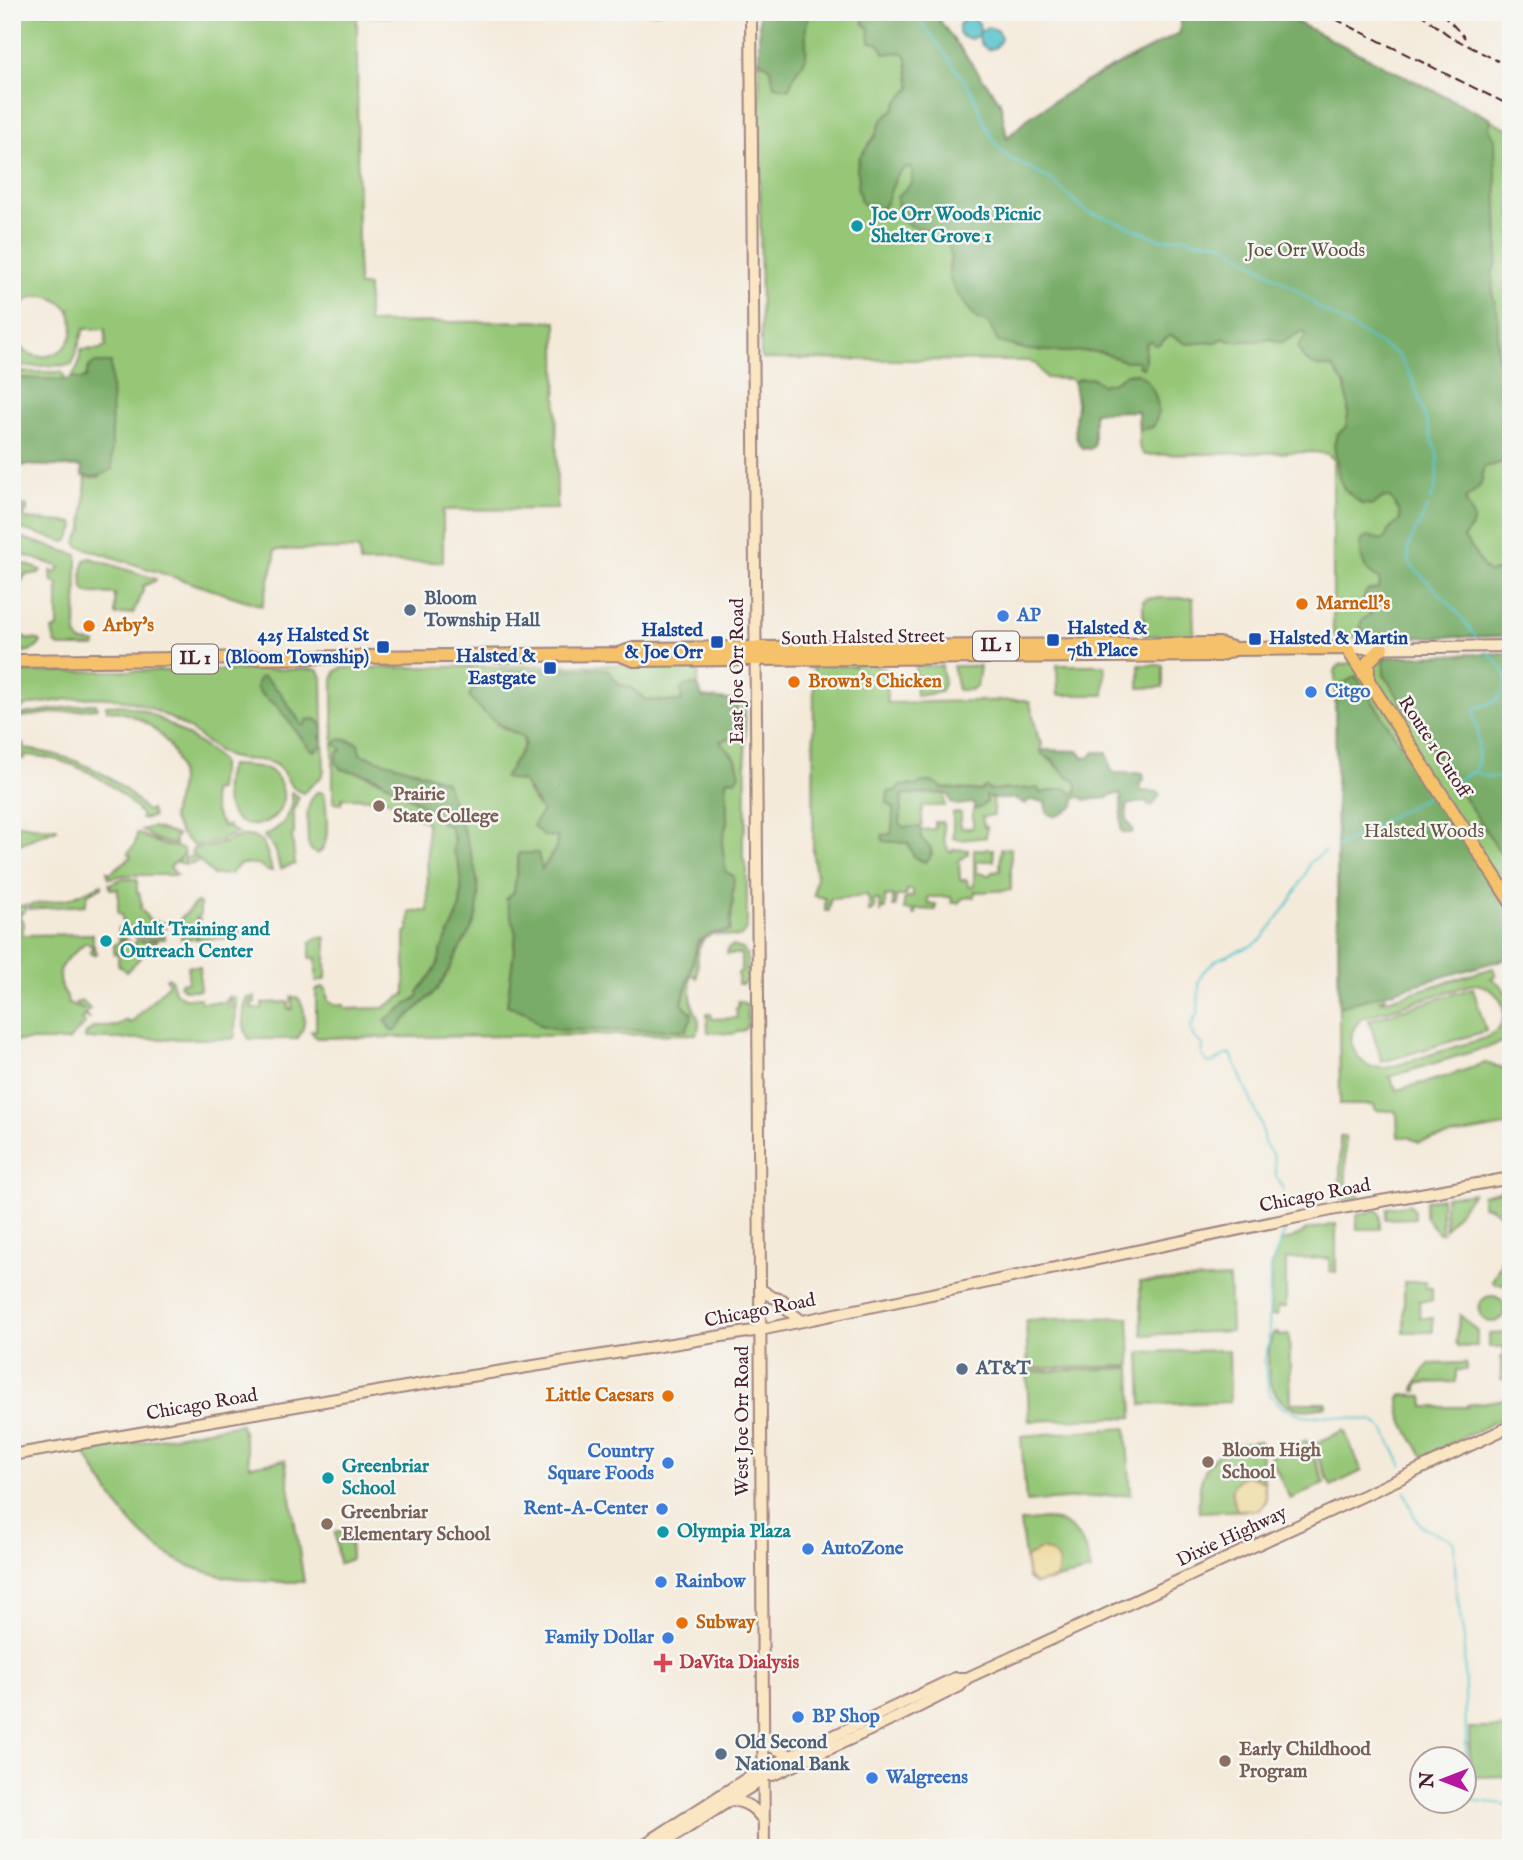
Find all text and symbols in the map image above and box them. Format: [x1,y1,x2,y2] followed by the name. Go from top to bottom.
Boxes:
[868,203,1041,249] place label: Joe Orr Woods Picnic Shelter Grove 1
[849,218,865,234] marker: Joe Orr Woods Picnic Shelter Grove 1
[1245,239,1365,263] park label: Joe Orr Woods
[423,587,541,633] place label: Bloom Township Hall
[1316,592,1390,616] place label: Marnell's
[1294,596,1310,612] marker: Marnell's
[726,597,750,744] street label: East Joe Orr Road
[402,602,418,618] marker: Bloom Township Hall
[1016,604,1041,628] place label: AP
[995,608,1011,624] marker: AP
[102,614,154,638] place label: Arby's
[1067,617,1147,663] place label: Halsted & 7th Place
[81,618,97,634] marker: Arby's
[625,619,704,665] place label: Halsted & Joe Orr
[225,624,369,670] place label: 425 Halsted St (Bloom Township)
[781,625,946,651] street label: South Halsted Street
[1269,627,1408,651] place label: Halsted & Martin
[1247,631,1263,647] marker: Halsted & Martin
[973,632,1019,660] road number: IL 1
[1045,632,1061,648] marker: Halsted & 7th Place
[709,634,725,650] marker: Halsted & Joe Orr
[375,639,391,655] marker: 425 Halsted St (Bloom Township)
[172,644,218,674] road number: IL 1
[456,645,536,691] place label: Halsted & Eastgate
[542,660,558,676] marker: Halsted & Eastgate
[808,670,942,694] place label: Brown's Chicken
[786,674,802,690] marker: Brown's Chicken
[1325,680,1371,704] place label: Citgo
[1303,684,1319,700] marker: Citgo
[1392,692,1477,805] street label: Route 1 Cutoff
[393,783,499,829] place label: Prairie State College
[371,798,387,814] marker: Prairie State College
[1364,820,1484,844] park label: Halsted Woods
[119,918,270,964] place label: Adult Training and Outreach Center
[98,933,114,949] marker: Adult Training and Outreach Center
[1257,1173,1373,1219] street label: Chicago Road
[702,1288,818,1334] street label: Chicago Road
[731,1345,755,1496] street label: West Joe Orr Road
[975,1357,1031,1381] place label: AT&T
[954,1361,970,1377] marker: AT&T
[144,1383,260,1427] street label: Chicago Road
[545,1384,654,1408] place label: Little Caesars
[660,1388,676,1404] marker: Little Caesars
[1222,1439,1322,1485] place label: Bloom High School
[548,1440,655,1486] place label: Country Square Foods
[1200,1454,1216,1470] marker: Bloom High School
[342,1455,430,1501] place label: Greenbriar School
[660,1455,676,1471] marker: Country Square Foods
[320,1470,336,1486] marker: Greenbriar School
[523,1497,649,1521] place label: Rent-A-Center
[341,1501,491,1547] place label: Greenbriar Elementary School
[654,1501,670,1517] marker: Rent-A-Center
[1173,1501,1292,1573] street label: Dixie Highway
[319,1516,335,1532] marker: Greenbriar Elementary School
[677,1520,792,1544] place label: Olympia Plaza
[655,1524,671,1540] marker: Olympia Plaza
[821,1537,904,1561] place label: AutoZone
[800,1541,816,1557] marker: AutoZone
[675,1570,747,1594] place label: Rainbow
[653,1574,669,1590] marker: Rainbow
[696,1611,756,1635] place label: Subway
[674,1615,690,1631] marker: Subway
[545,1626,655,1650] place label: Family Dollar
[660,1630,676,1646] marker: Family Dollar
[679,1651,800,1675] place label: DaVita Dialysis
[653,1653,673,1673] marker: DaVita Dialysis
[812,1705,881,1729] place label: BP Shop
[790,1709,806,1725] marker: BP Shop
[734,1731,850,1777] place label: Old Second National Bank
[1239,1738,1371,1784] place label: Early Childhood Program
[1408,1744,1478,1814] north arrow
[713,1746,729,1762] marker: Old Second National Bank
[1217,1753,1233,1769] marker: Early Childhood Program
[885,1766,968,1790] place label: Walgreens
[864,1770,880,1786] marker: Walgreens
[1416,1771,1440,1789] text: N

